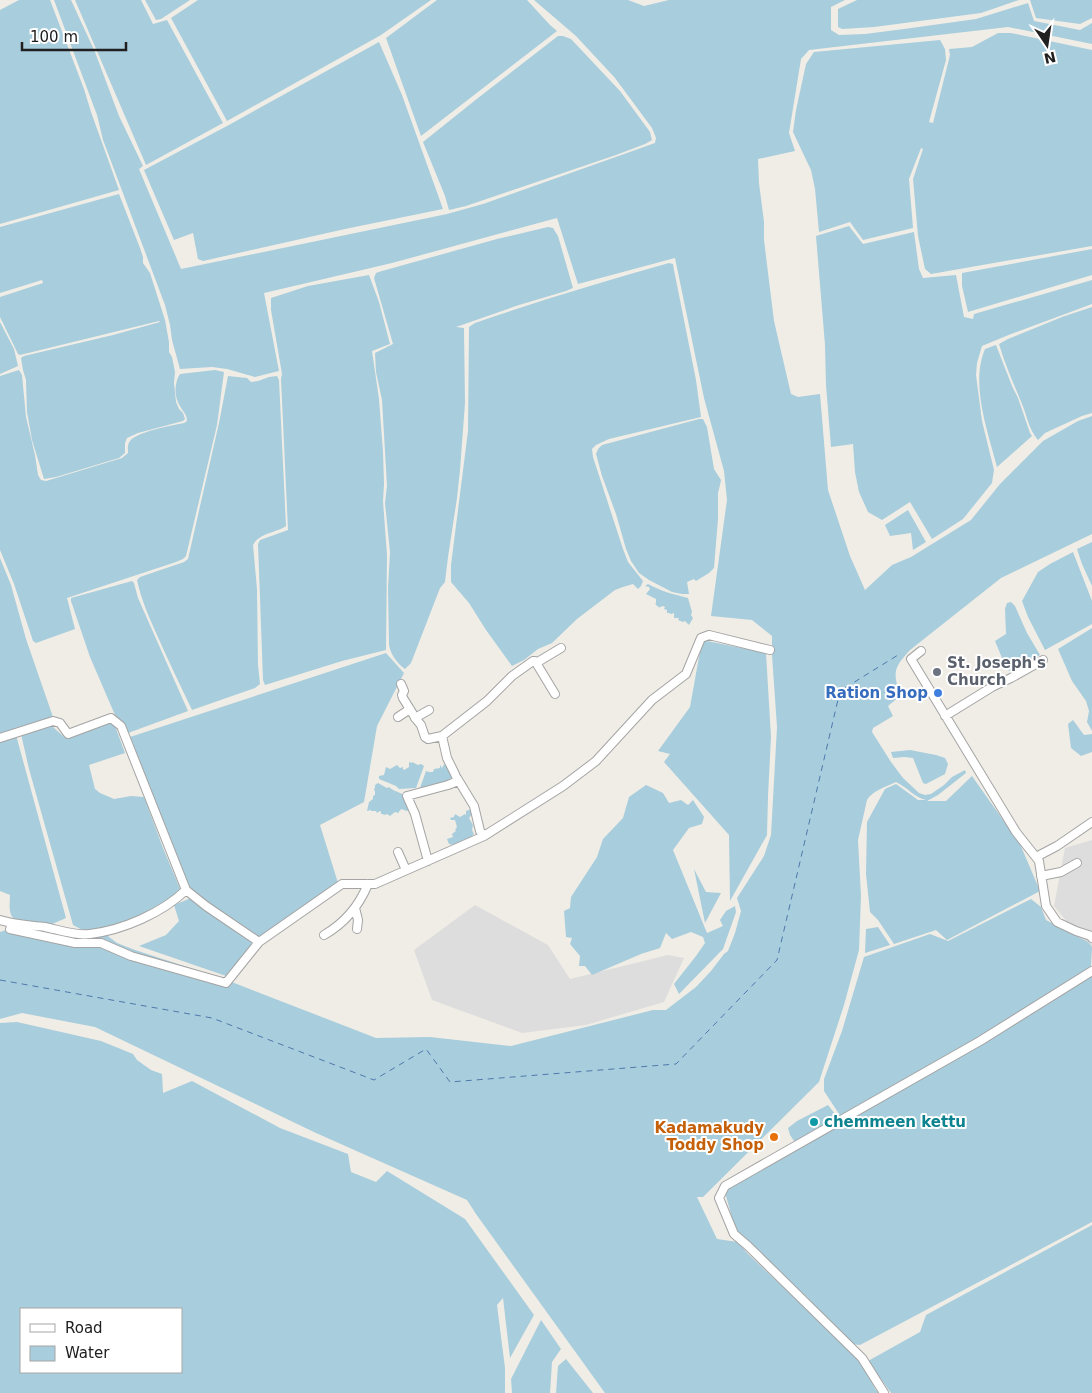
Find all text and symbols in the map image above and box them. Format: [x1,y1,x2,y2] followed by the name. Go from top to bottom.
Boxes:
[22,20,126,52] scale bar
[1022,20,1072,70] north arrow
[30,28,78,46] text: 100 m
[1042,49,1057,67] text: N
[947,654,1046,689] place label: St. Joseph's Church
[931,666,943,678] marker: St. Joseph's Church
[825,684,928,702] place label: Ration Shop
[932,687,944,699] marker: Ration Shop
[824,1113,966,1131] place label: chemmeen kettu
[808,1116,820,1128] marker: chemmeen kettu
[654,1119,764,1154] place label: Kadamakudy Toddy Shop
[768,1131,780,1143] marker: Kadamakudy Toddy Shop
[20,1308,182,1373] legend
[65,1319,103,1337] text: Road
[65,1344,110,1362] text: Water

